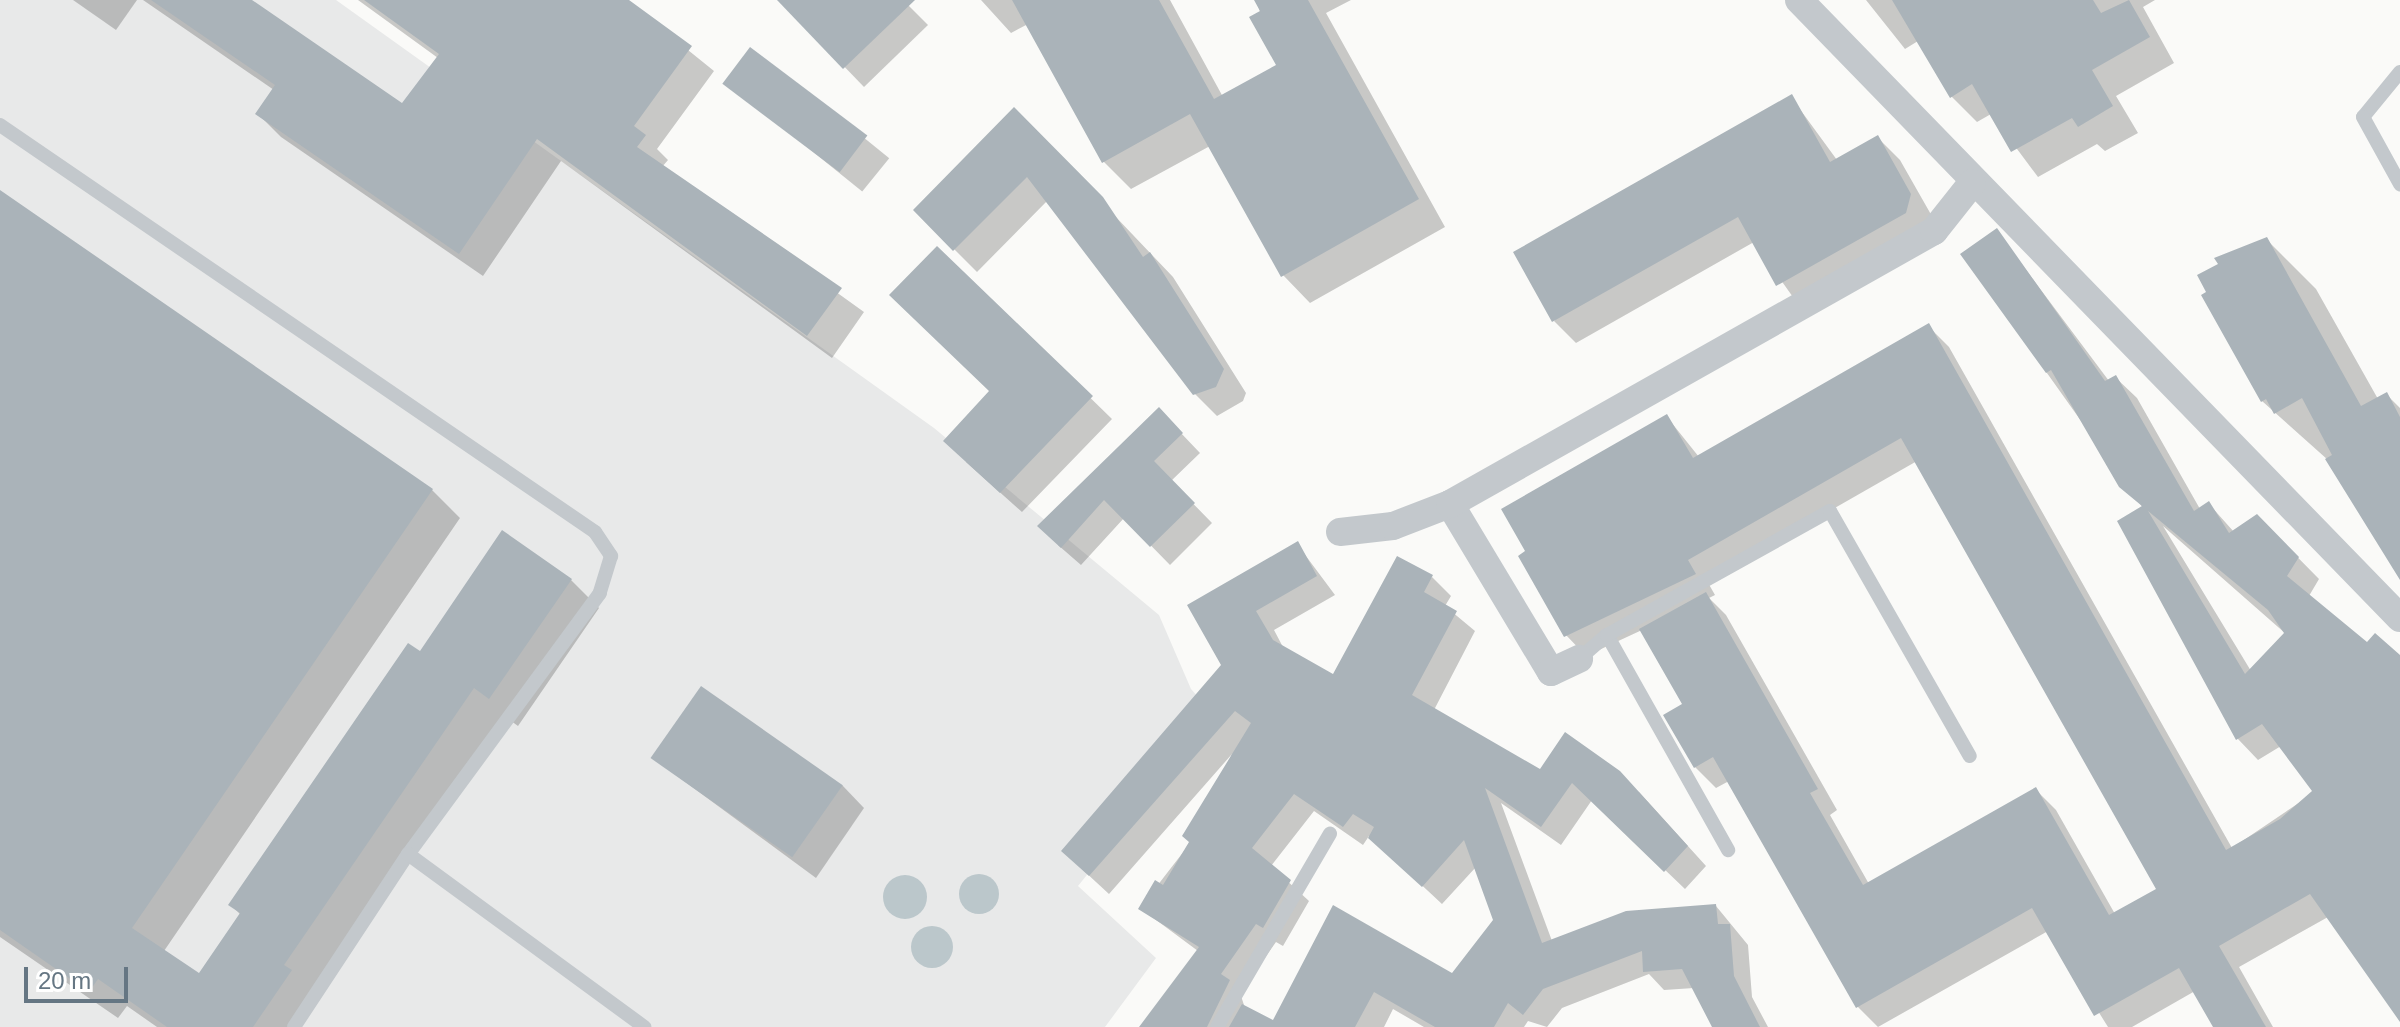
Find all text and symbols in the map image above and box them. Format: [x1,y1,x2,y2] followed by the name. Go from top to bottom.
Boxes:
[28,951,132,1001] scale bar
[38,967,91,994] text: 20 m

